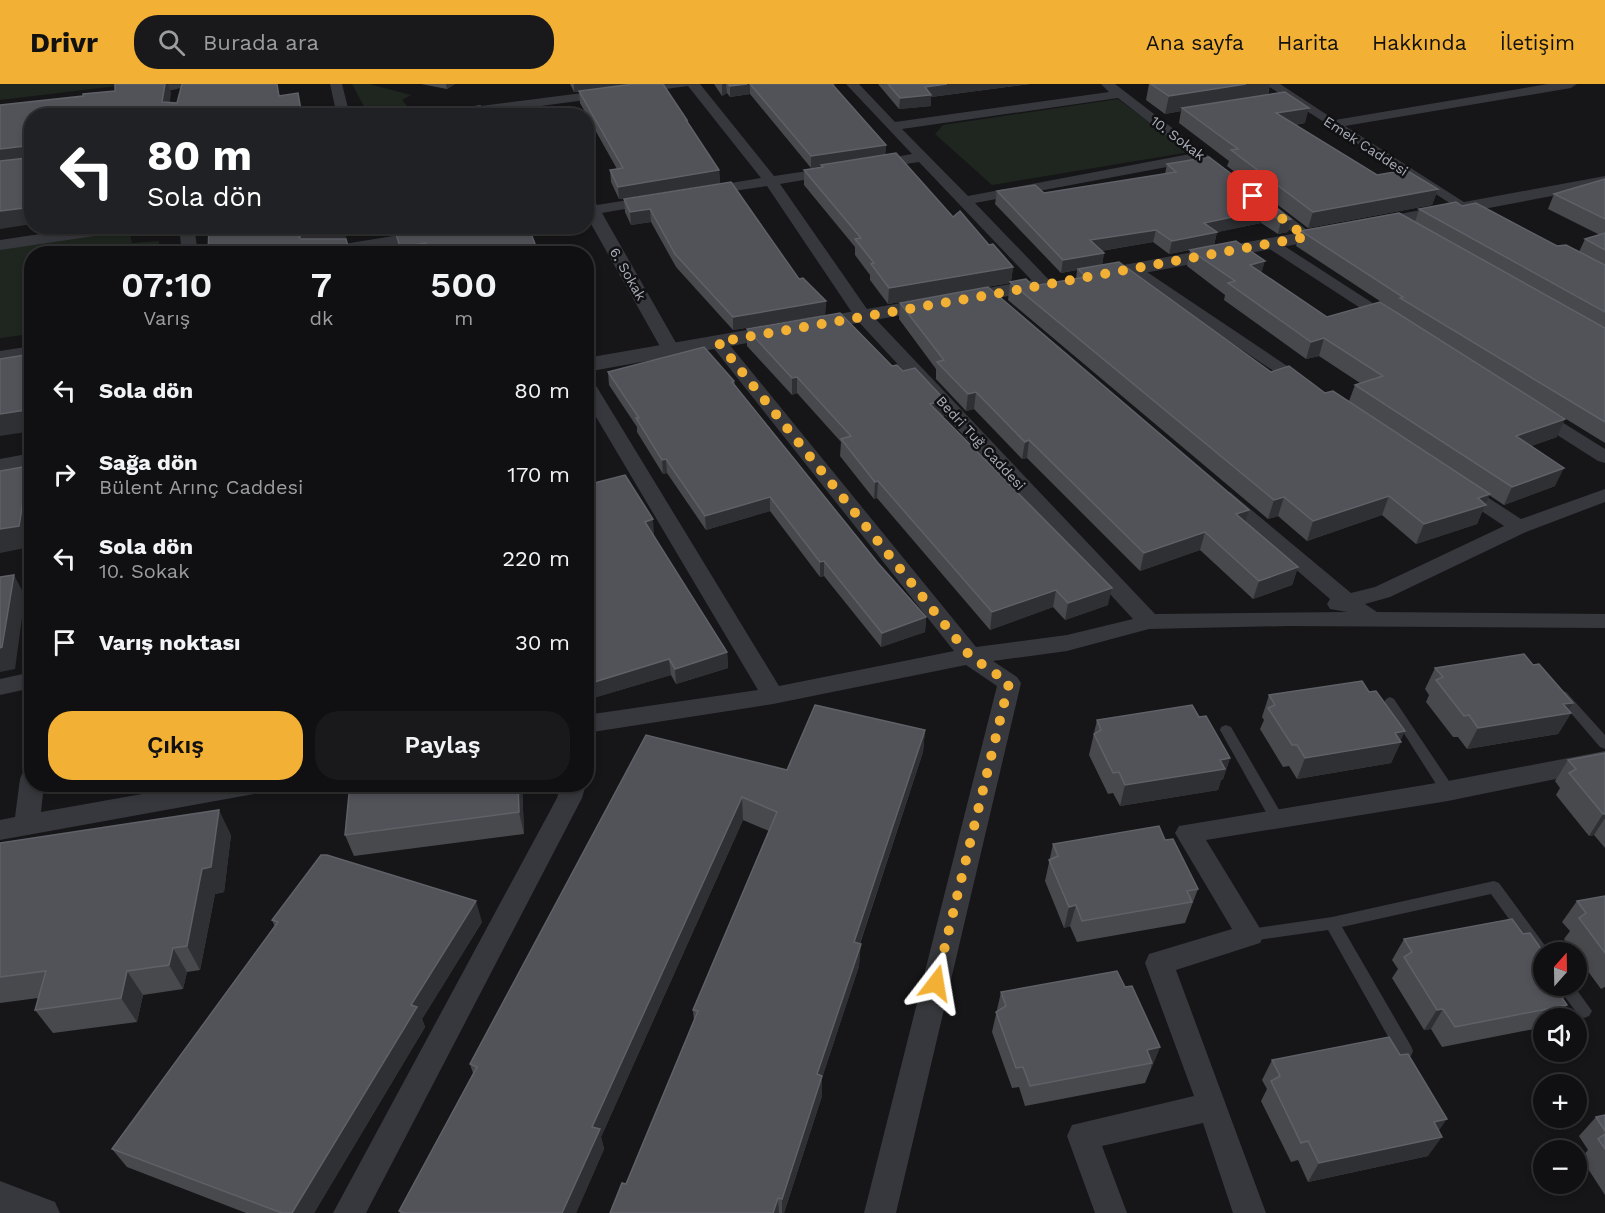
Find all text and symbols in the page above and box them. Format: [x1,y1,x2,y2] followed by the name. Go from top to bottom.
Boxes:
[134,15,554,69] search box
[30,26,98,59] text: Drivr
[155,26,188,59] icon: search
[203,30,319,55] text: Burada ara
[1146,30,1244,55] text: Ana sayfa
[1277,30,1339,55] text: Harita
[1372,30,1467,55] text: Hakkında
[1500,30,1575,55] text: İletişim
[1148,113,1208,163] street label: 10. Sokak
[1321,113,1411,179] street label: Emek Caddesi
[147,131,252,180] text: 80 m
[48,132,126,210] icon: left
[1227,170,1278,221] pin
[1236,179,1269,212] icon: arrive
[147,181,262,213] text: Sola dön
[607,245,649,303] street label: 6. Sokak
[121,264,213,306] text: 07:10
[311,264,332,306] text: 7
[430,264,497,306] text: 500
[143,306,190,330] text: Varış
[309,306,333,330] text: dk
[454,306,473,330] text: m
[48,374,81,407] icon: left
[99,378,193,403] text: Sola dön
[514,378,570,403] text: 80 m
[933,393,1029,493] street label: Bedri Tuğ Caddesi
[99,450,198,475] text: Sağa dön
[48,458,81,491] icon: right
[507,462,570,487] text: 170 m
[99,475,303,499] text: Bülent Arınç Caddesi
[99,534,193,559] text: Sola dön
[48,542,81,575] icon: left
[502,546,570,571] text: 220 m
[99,559,190,583] text: 10. Sokak
[48,626,81,659] icon: arrive
[99,630,241,655] text: Varış noktası
[515,630,570,655] text: 30 m
[48,711,303,780] button: Çıkış
[315,711,570,780] button: Paylaş
[1533,942,1587,996] north arrow
[1533,942,1587,1194] map controls
[904,951,968,1015] position arrow
[1533,1008,1587,1062] button: sound
[1533,1074,1587,1128] button: +
[1533,1140,1587,1194] button: −

